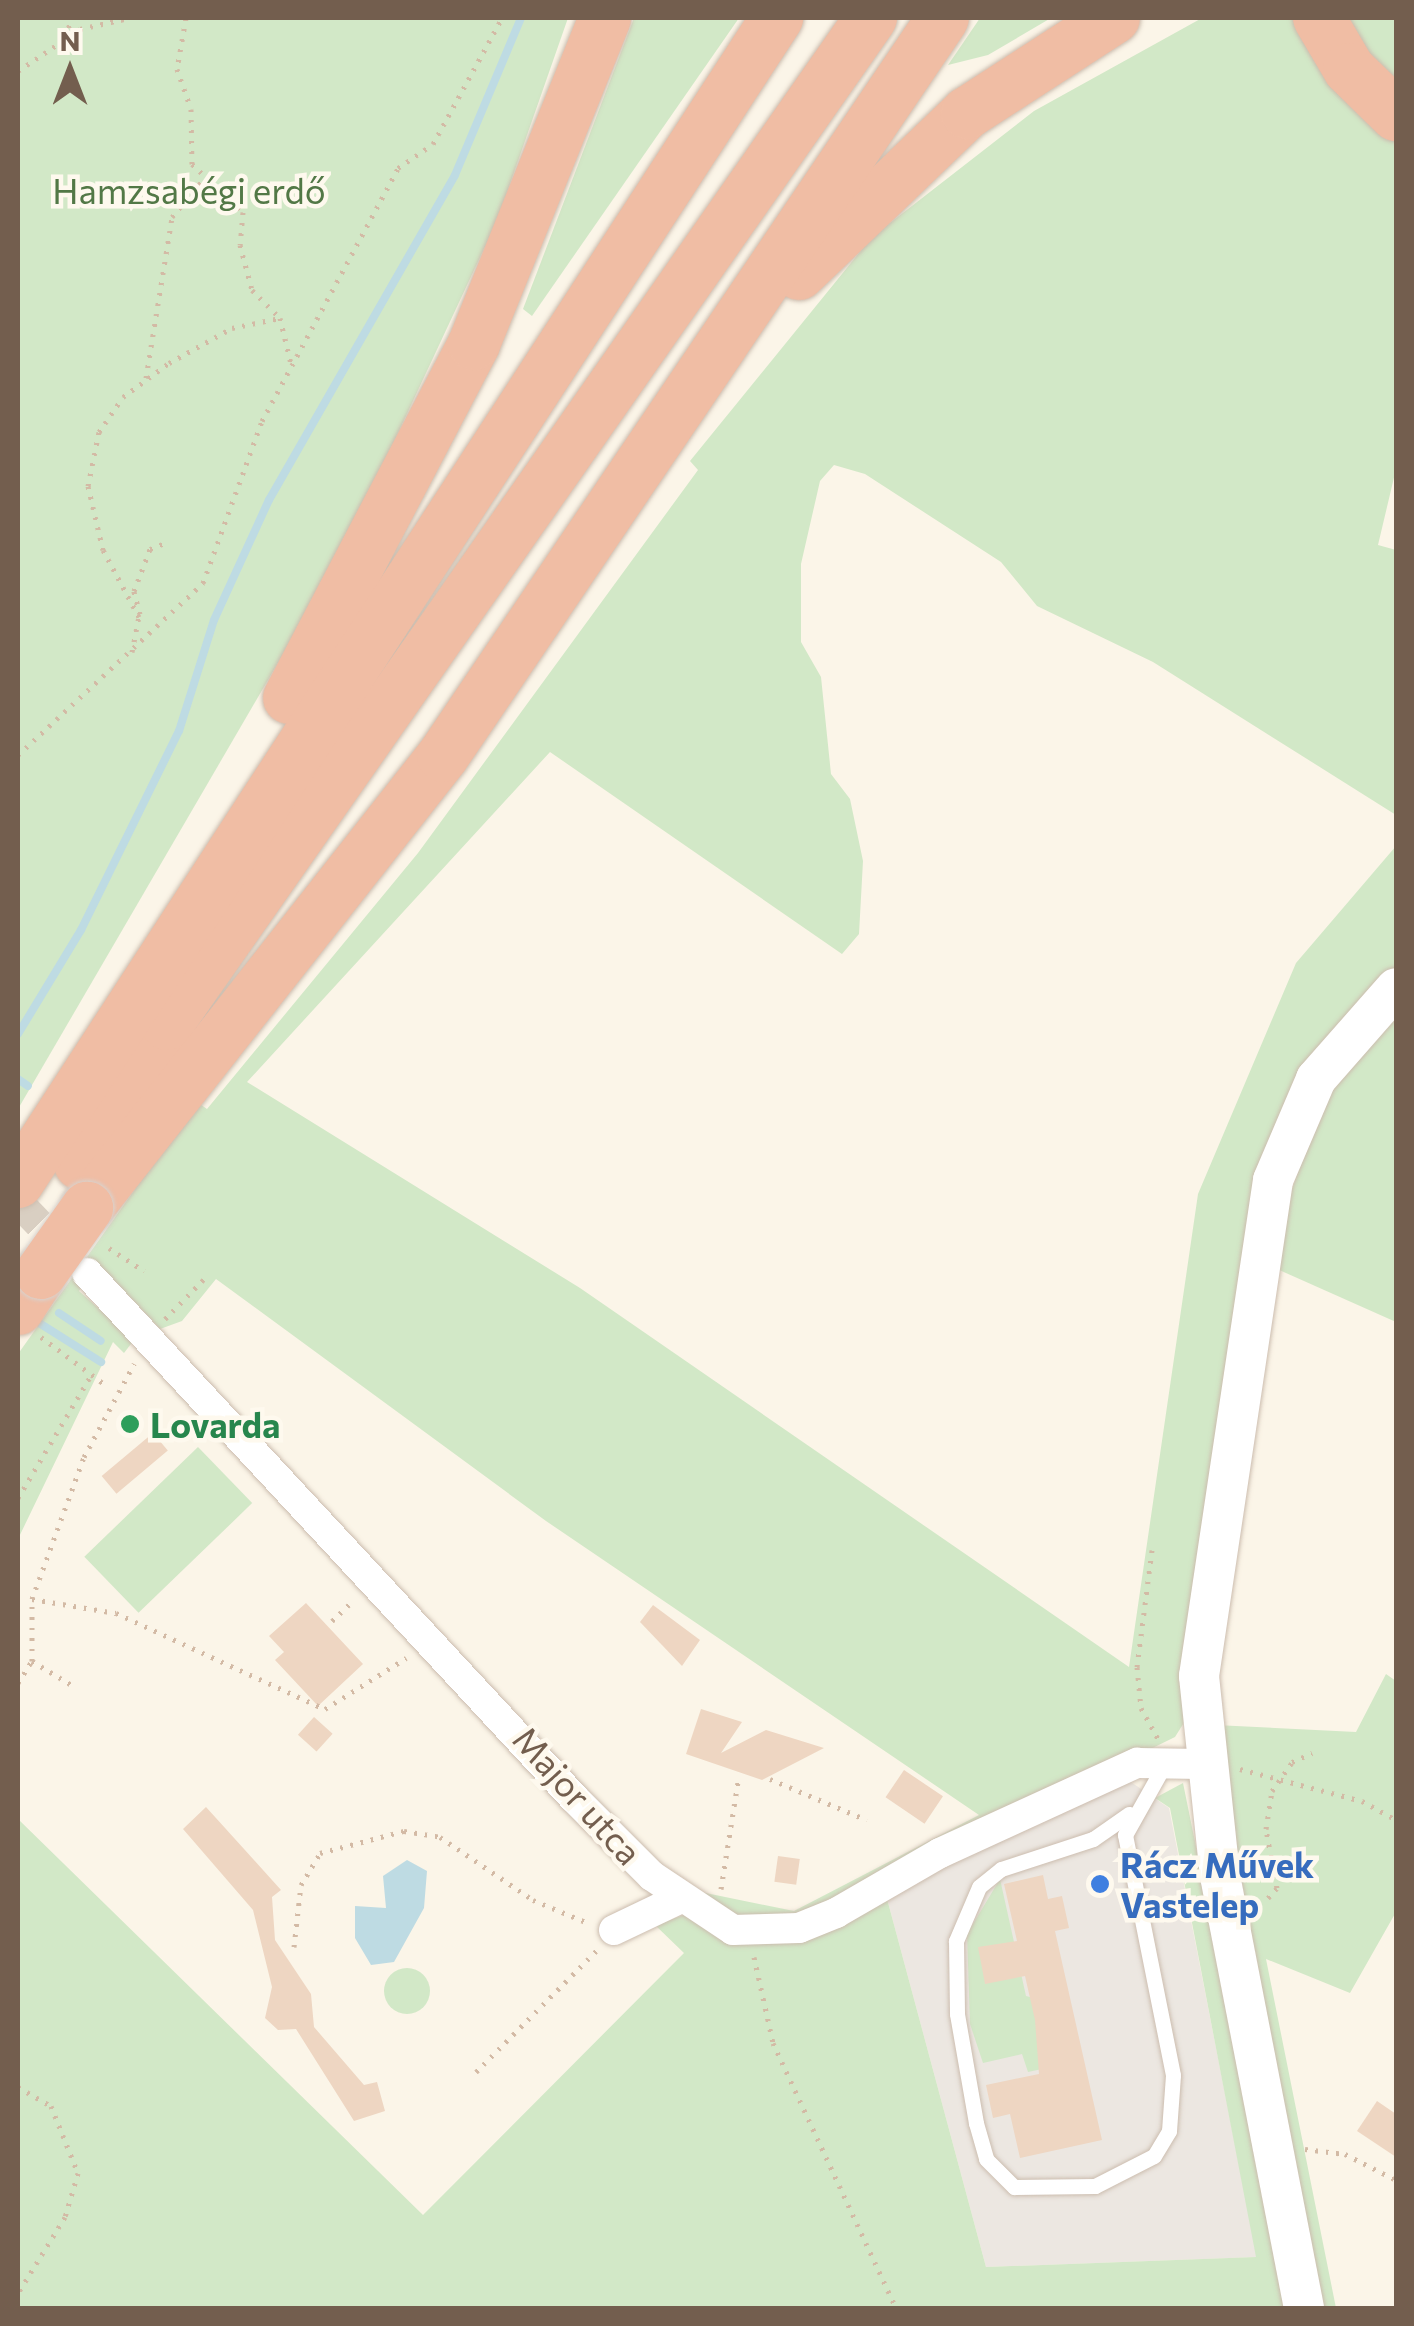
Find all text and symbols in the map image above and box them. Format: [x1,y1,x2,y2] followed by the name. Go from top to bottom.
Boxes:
[20,20,120,120] north arrow
[60,23,81,57] text: N
[52,169,326,211] park label: Hamzsabégi erdő
[150,1403,280,1445] place label: Lovarda
[119,1413,141,1435] marker: Lovarda
[505,1717,651,1873] street label: Major utca
[1120,1843,1314,1925] place label: Rácz Művek Vastelep
[1089,1873,1111,1895] marker: Rácz Művek Vastelep

